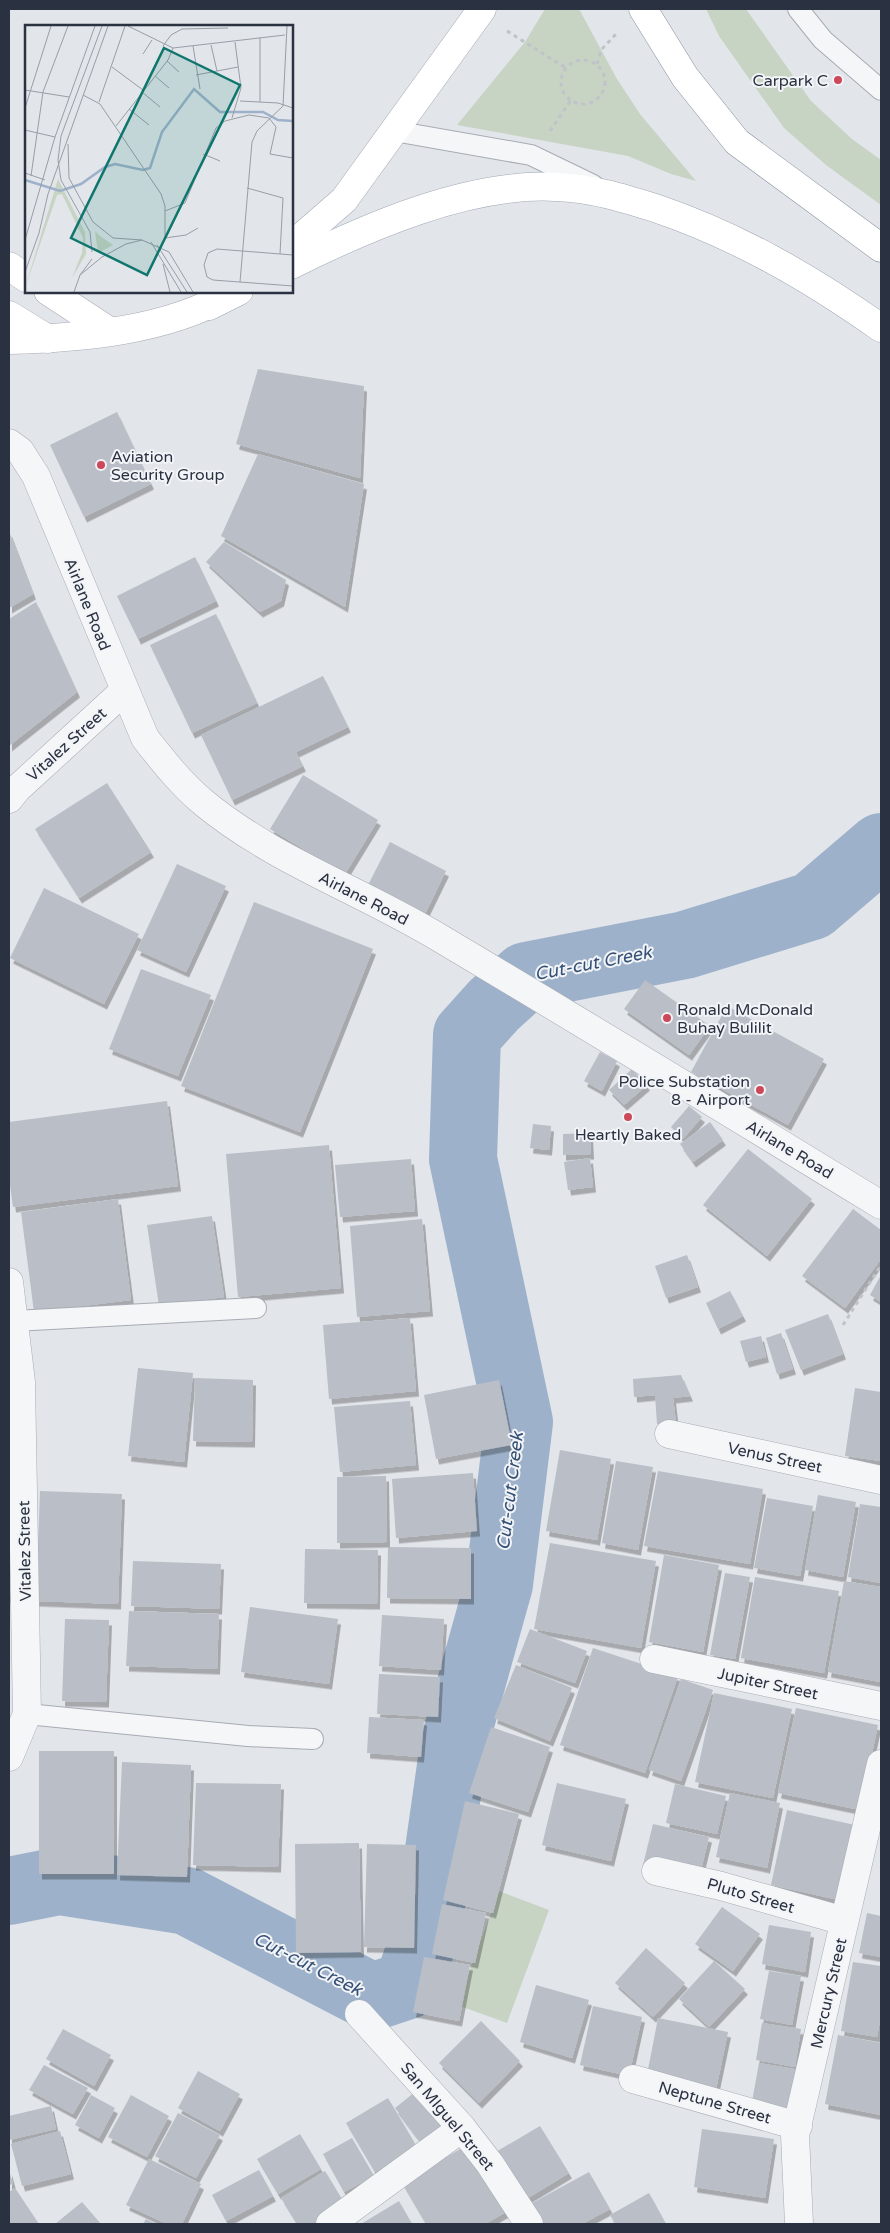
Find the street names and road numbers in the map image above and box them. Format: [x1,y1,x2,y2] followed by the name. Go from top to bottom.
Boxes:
[59,555,115,654] street label: Airlane Road
[22,704,111,786] street label: Vitalez Street
[315,868,412,930] street label: Airlane Road
[742,1116,837,1184] street label: Airlane Road
[726,1438,824,1478] street label: Venus Street
[14,1500,36,1602] street label: Vitalez Street
[716,1664,820,1704] street label: Jupiter Street
[705,1874,797,1918] street label: Pluto Street
[807,1936,851,2051] street label: Mercury Street
[396,2058,498,2175] street label: San MIguel Street
[656,2077,773,2129] street label: Neptune Street

